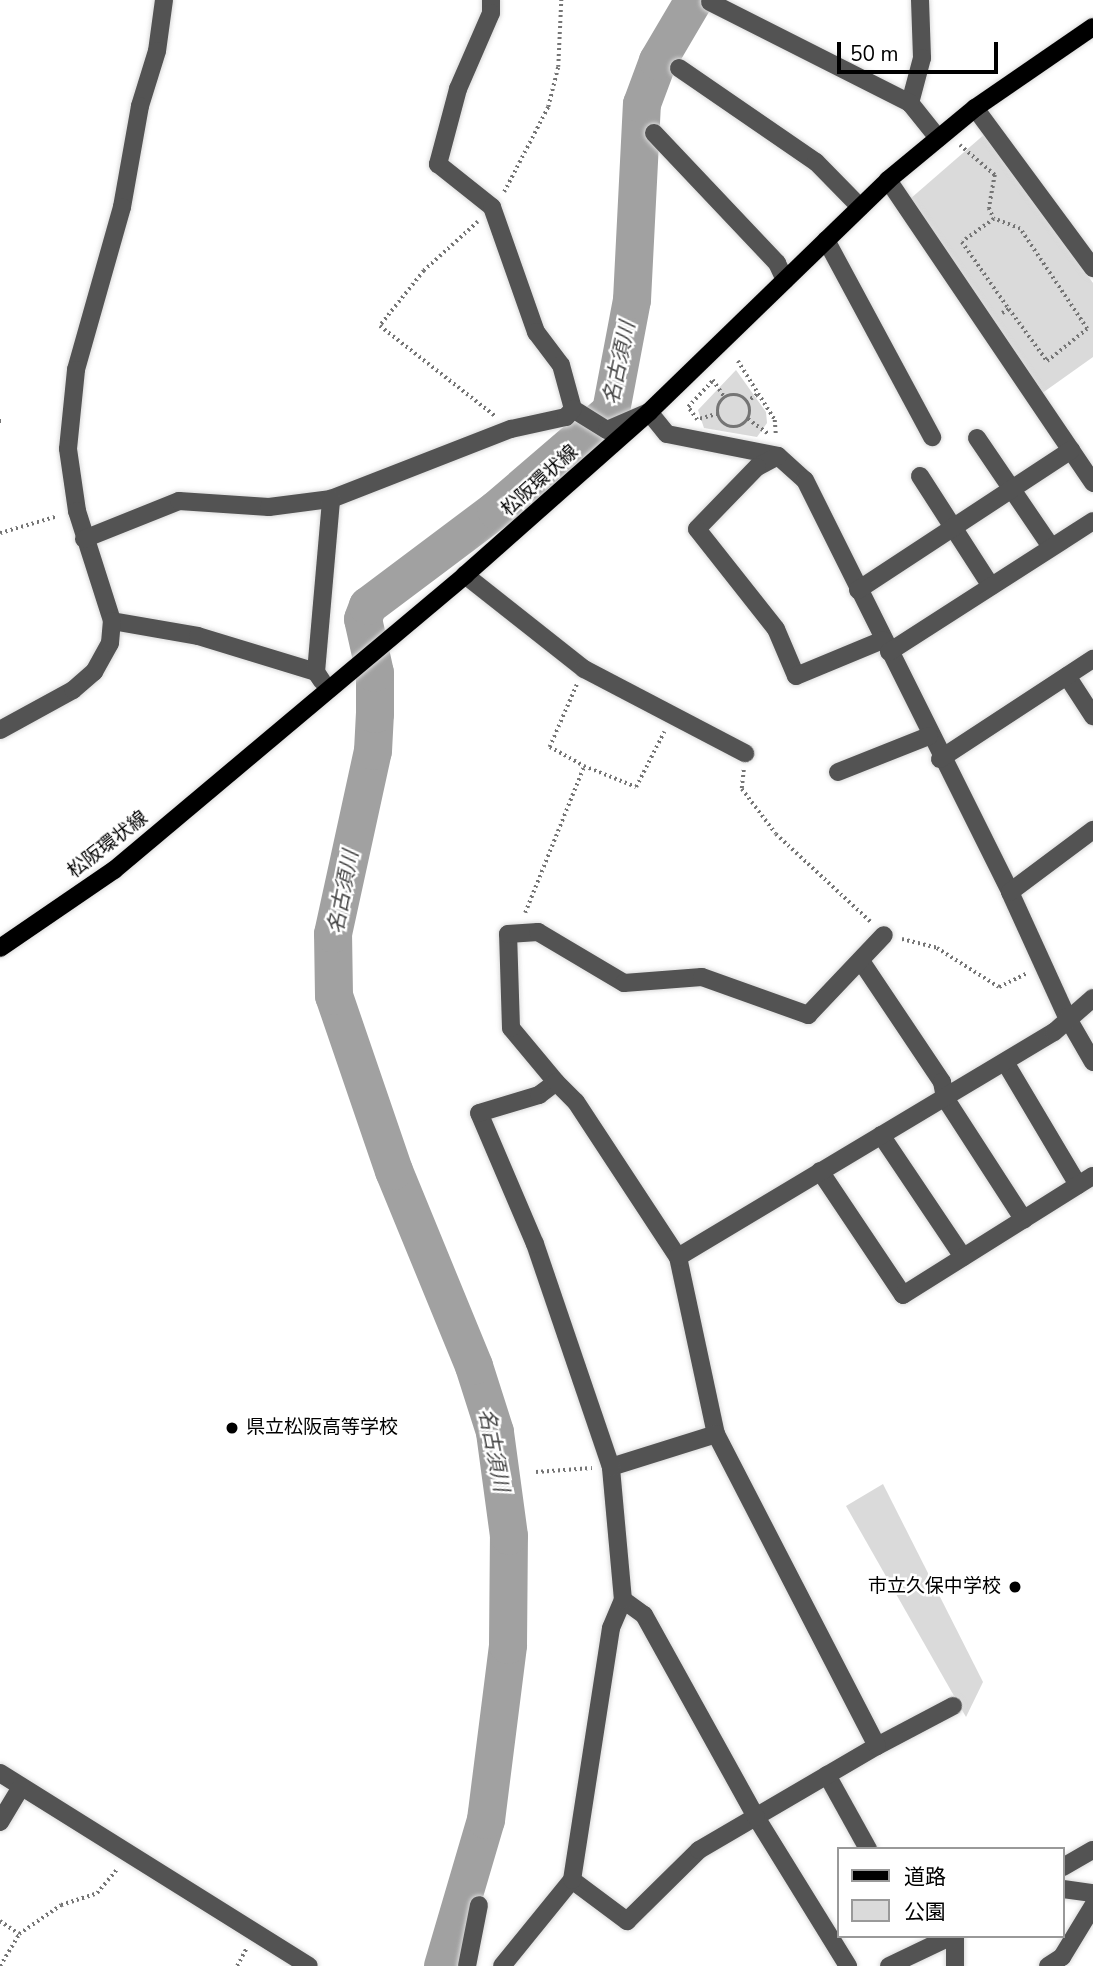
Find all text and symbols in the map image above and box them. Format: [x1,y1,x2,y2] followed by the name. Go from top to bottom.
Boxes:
[841,28,1002,72] scale bar
[850,40,899,68] text: 50 m
[598,319,640,407] water label: 名古須川
[497,441,583,521] street label: 松阪環状線
[64,807,152,883] street label: 松阪環状線
[323,848,363,936] water label: 名古須川
[474,1406,514,1494] water label: 名古須川
[246,1417,398,1439] place label: 県立松阪高等学校
[224,1420,240,1436] marker: 県立松阪高等学校
[868,1576,1001,1598] place label: 市立久保中学校
[1007,1579,1023,1595] marker: 市立久保中学校
[838,1847,1065,1938] legend
[904,1863,946,1891] text: 道路
[904,1898,946,1926] text: 公園

